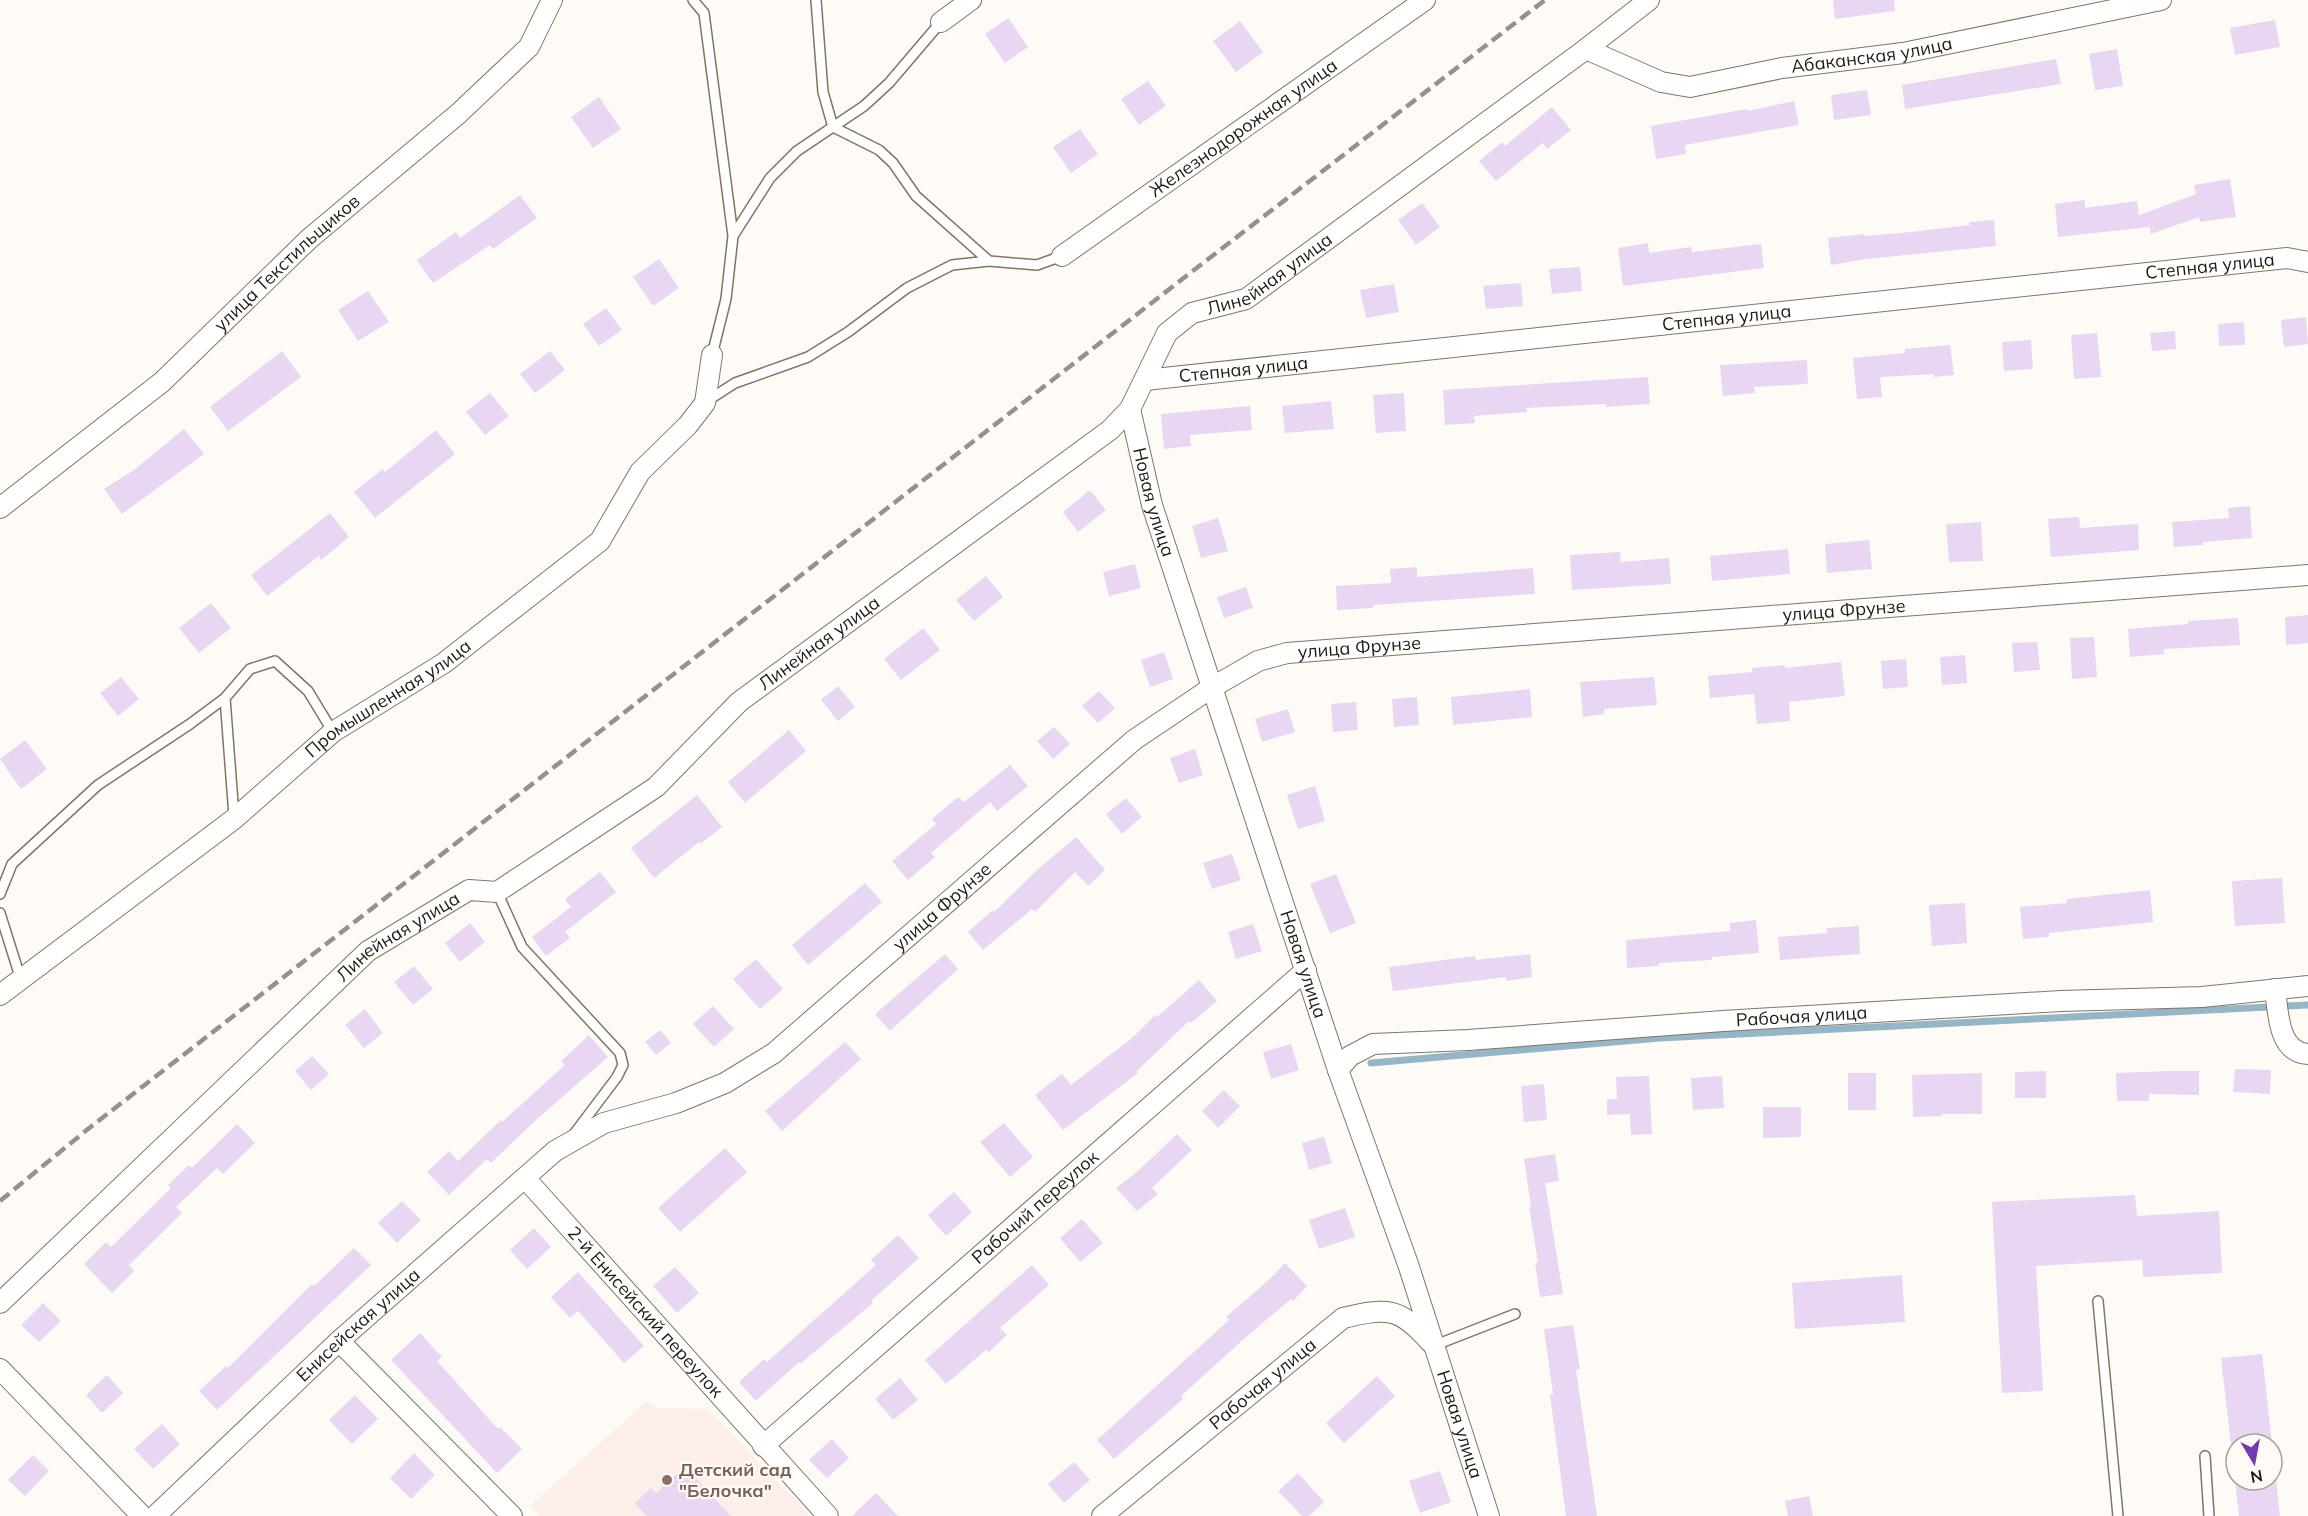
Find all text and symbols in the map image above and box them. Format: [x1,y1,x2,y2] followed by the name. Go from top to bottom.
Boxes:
[1790,31,1954,78] street label: Абаканская улица
[1145,53,1342,202] street label: Железнодорожная улица
[209,189,364,336] street label: улица Текстильщиков
[1204,228,1337,320] street label: Линейная улица
[2144,247,2276,284] street label: Степная улица
[1661,299,1792,336] street label: Степная улица
[1178,351,1309,387] street label: Степная улица
[1128,445,1180,559] street label: Новая улица
[754,591,884,695] street label: Линейная улица
[1782,594,1906,626] street label: улица Фрунзе
[1297,631,1422,663] street label: улица Фрунзе
[300,634,476,762] street label: Промышленная улица
[888,857,996,956] street label: улица Фрунзе
[331,886,464,986] street label: Линейная улица
[1275,907,1332,1021] street label: Новая улица
[1735,1000,1868,1031] street label: Рабочая улица
[967,1145,1103,1269] street label: Рабочий переулок
[563,1221,728,1402] street label: 2-й Енисейский переулок
[291,1263,425,1386] street label: Енисейская улица
[1204,1333,1321,1434] street label: Рабочая улица
[1432,1367,1488,1481] street label: Новая улица
[2224,1432,2284,1492] north arrow
[679,1458,792,1502] place label: Детский сад "Белочка"
[2249,1466,2264,1488] text: N
[660,1473,674,1487] marker: Детский сад "Белочка"

